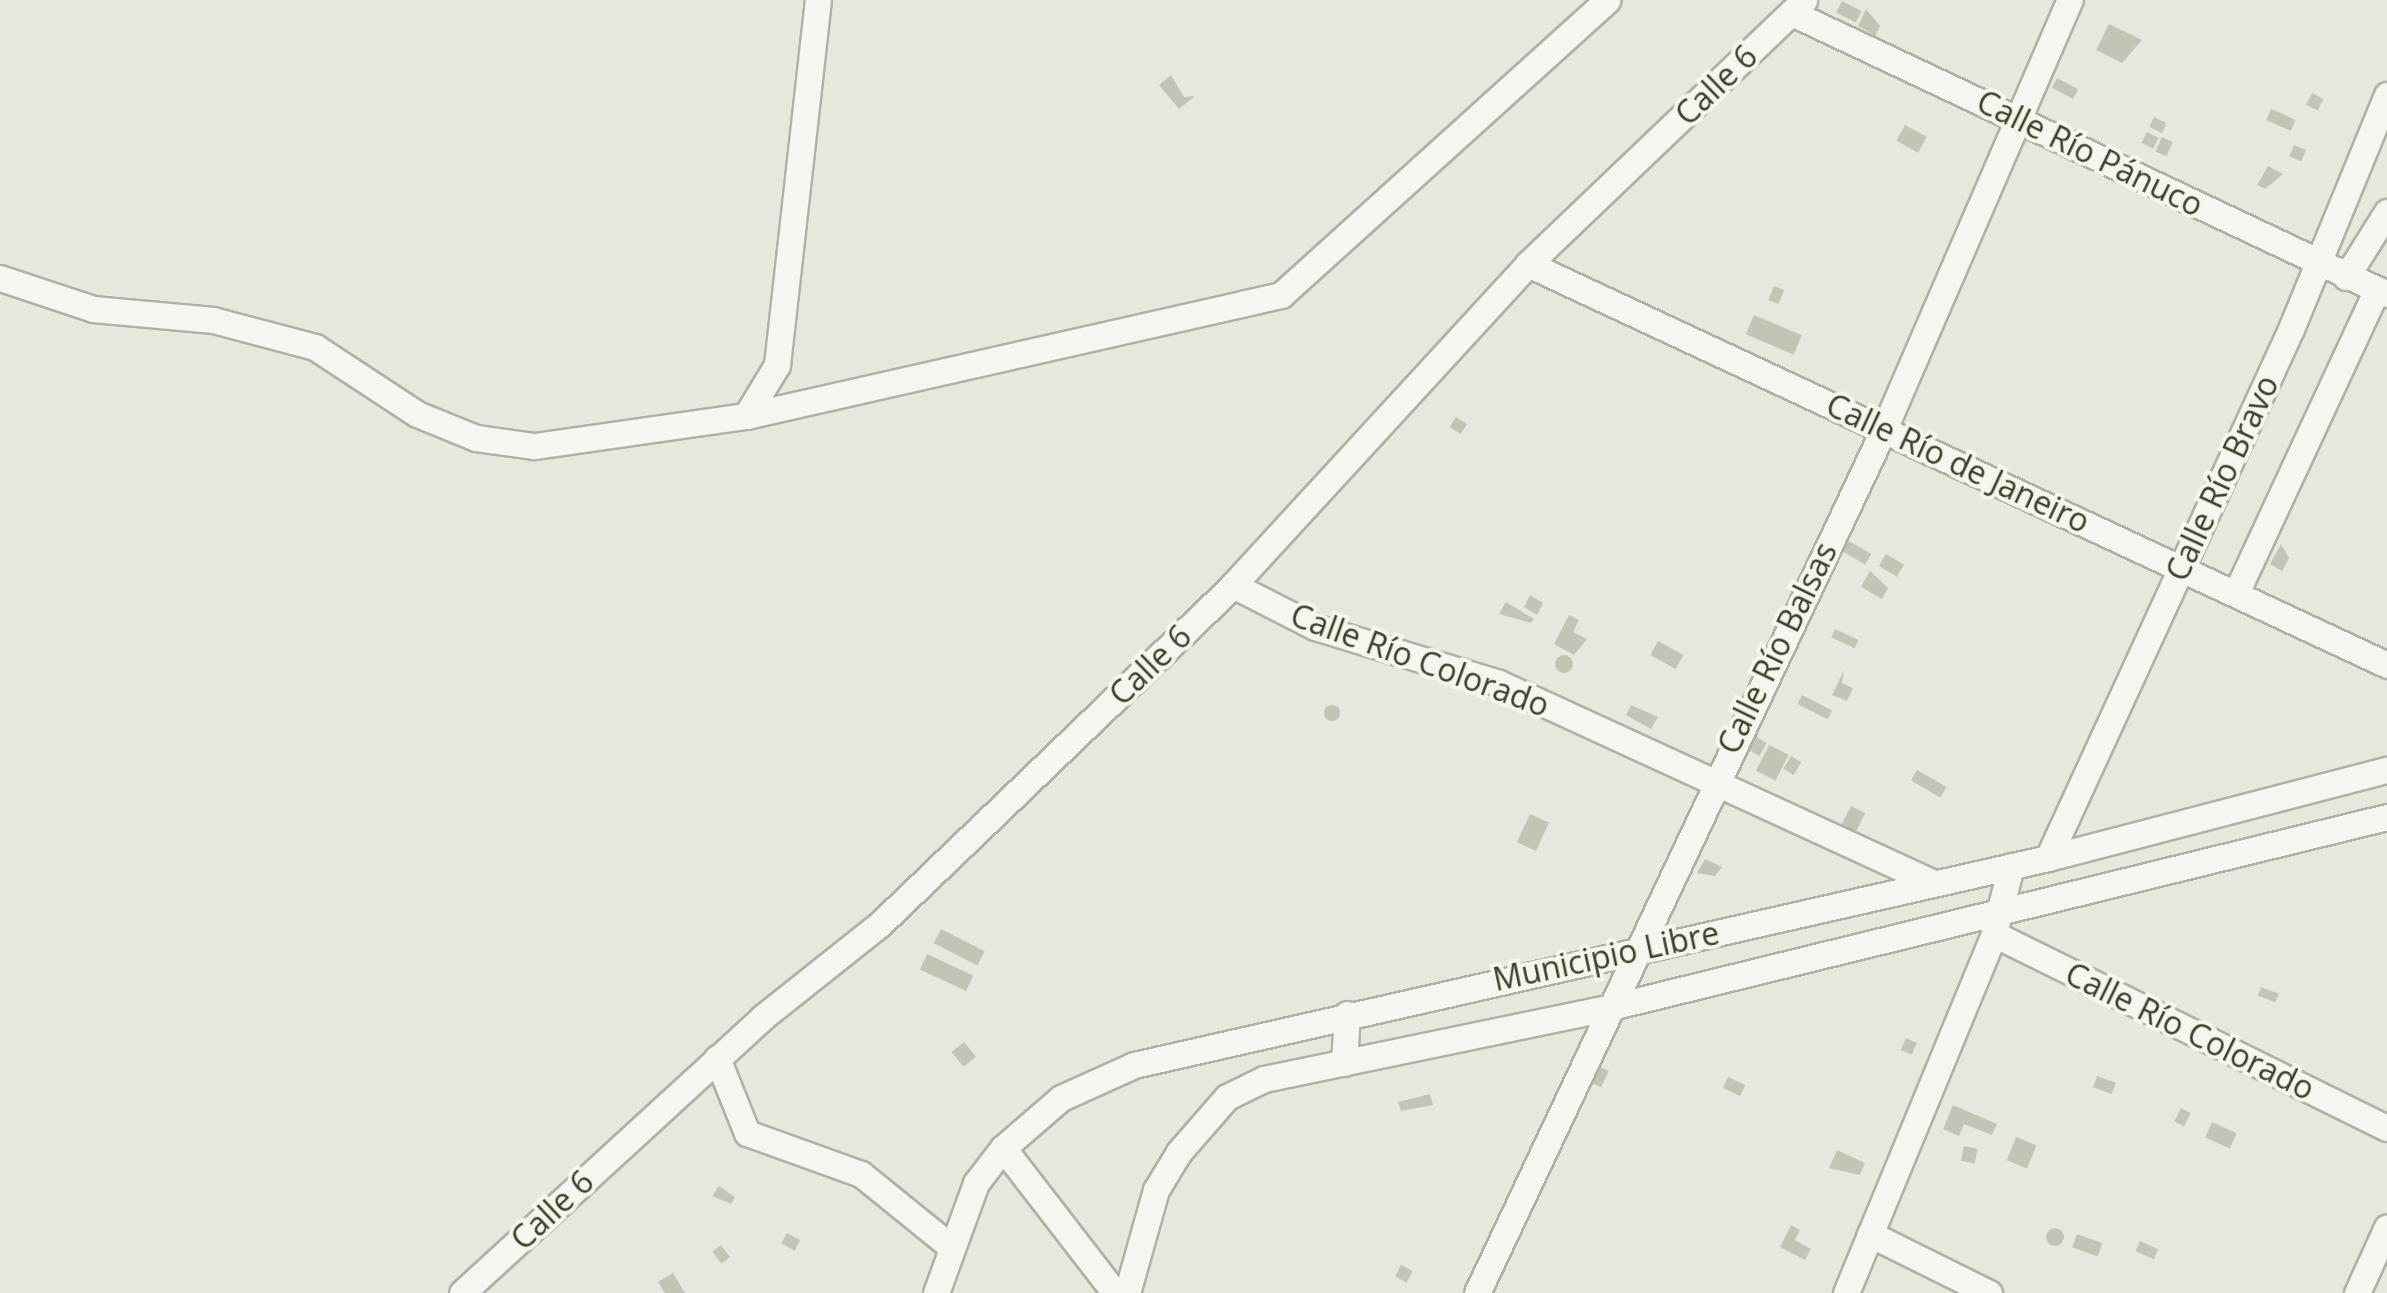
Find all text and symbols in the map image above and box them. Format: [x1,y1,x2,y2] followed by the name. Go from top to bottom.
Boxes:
[1667,37,1765,133] street label: Calle 6
[1971,82,2209,224] street label: Calle Río Pánuco
[2158,369,2286,587] street label: Calle Río Bravo
[1820,385,2096,541] street label: Calle Río de Janeiro
[1709,536,1845,760] street label: Calle Río Balsas
[1286,595,1554,725] street label: Calle Río Colorado
[1101,617,1199,713] street label: Calle 6
[1489,913,1723,999] street label: Municipio Libre
[2059,954,2321,1108] street label: Calle Río Colorado
[503,1162,601,1258] street label: Calle 6

